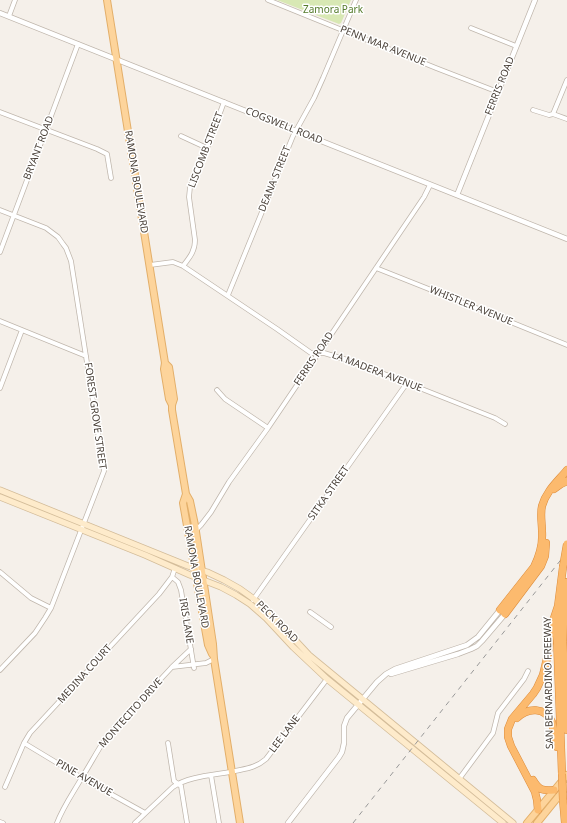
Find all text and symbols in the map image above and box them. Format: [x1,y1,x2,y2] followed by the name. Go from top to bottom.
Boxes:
[303,4,363,16] park label: Zamora Park
[338,23,428,69] street label: PENN MAR AVENUE
[483,55,517,117] street label: FERRIS ROAD
[244,105,324,147] street label: COGSWELL ROAD
[186,110,226,190] street label: LISCOMB STREET
[21,114,57,182] street label: BRYANT ROAD
[122,130,150,234] street label: RAMONA BOULEVARD
[256,144,294,214] street label: DEANA STREET
[428,284,514,328] street label: WHISTLER AVENUE
[292,330,336,388] street label: FERRIS ROAD
[330,349,424,395] street label: LA MADERA AVENUE
[82,362,108,470] street label: FOREST GROVE STREET
[306,464,352,522] street label: SITKA STREET
[181,525,211,629] street label: RAMONA BOULEVARD
[176,597,196,645] street label: IRIS LANE
[254,599,300,645] street label: PECK ROAD
[542,617,556,749] street label: SAN BERNARDINO FREEWAY
[55,642,115,706] street label: MEDINA COURT
[97,676,165,750] street label: MONTECITO DRIVE
[267,713,303,755] street label: LEE LANE
[54,757,114,799] street label: PINE AVENUE

